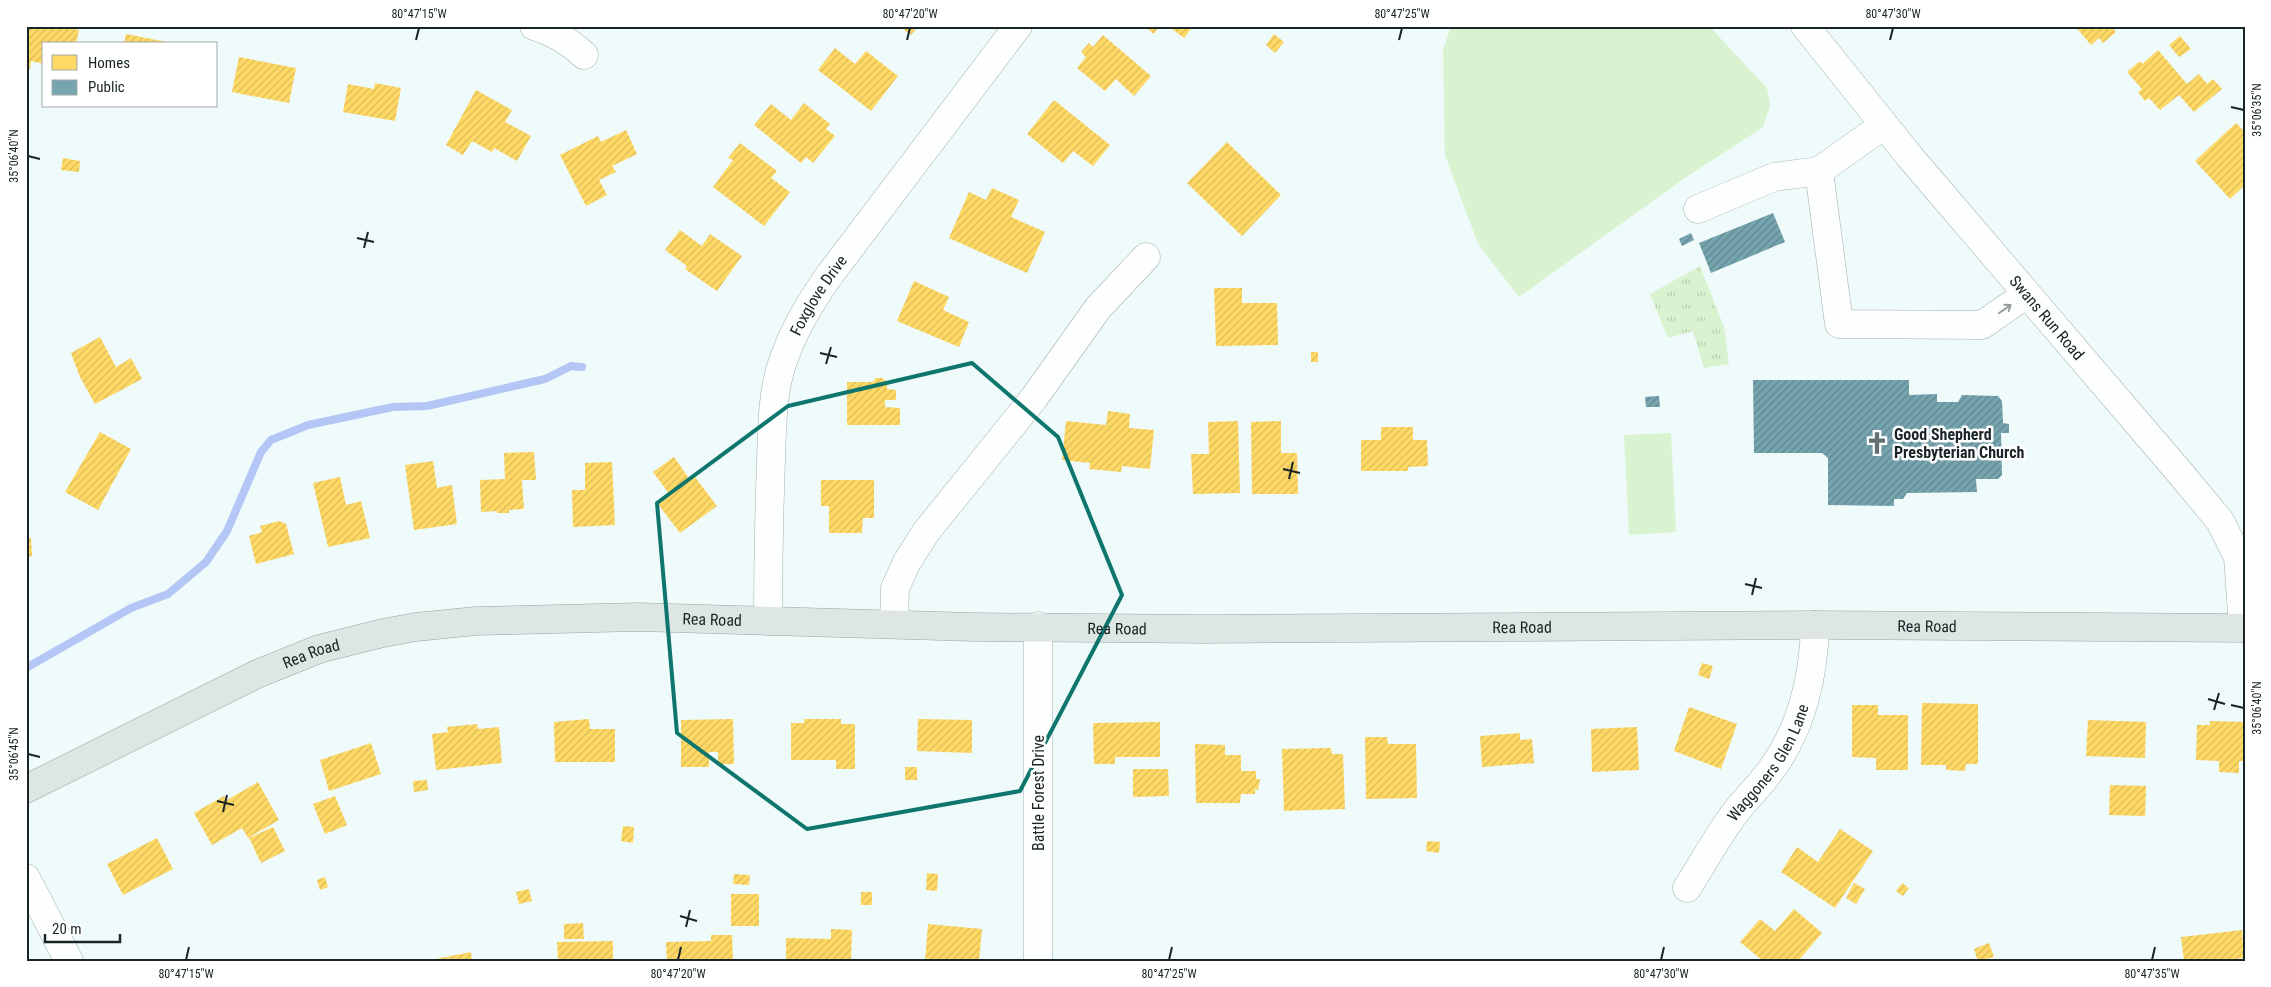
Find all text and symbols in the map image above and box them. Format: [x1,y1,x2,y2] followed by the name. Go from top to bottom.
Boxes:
[391,7,447,21] text: 80°47'15"W
[882,7,938,21] text: 80°47'20"W
[1374,7,1430,21] text: 80°47'25"W
[1865,7,1921,21] text: 80°47'30"W
[42,42,218,108] legend
[88,54,130,72] text: Homes
[88,78,125,96] text: Public
[2250,83,2264,137] text: 35°06'35"N
[7,129,21,183] text: 35°06'40"N
[786,252,851,338] street label: Foxglove Drive
[2006,272,2088,364] street label: Swans Run Road
[1998,304,2012,314] one-way arrow
[1894,425,2024,462] place label: Good Shepherd Presbyterian Church
[1864,430,1890,456] church icon: Good Shepherd Presbyterian Church
[682,609,742,630] street label: Rea Road
[1897,617,1957,636] street label: Rea Road
[1492,618,1552,637] street label: Rea Road
[1087,619,1147,638] street label: Rea Road
[280,635,342,673] street label: Rea Road
[2250,681,2264,735] text: 35°06'40"N
[1723,702,1813,825] street label: Waggoners Glen Lane
[7,727,21,781] text: 35°06'45"N
[1029,735,1048,851] street label: Battle Forest Drive
[45,912,120,944] scale bar
[52,920,82,938] text: 20 m
[158,967,214,981] text: 80°47'15"W
[650,967,706,981] text: 80°47'20"W
[1141,967,1197,981] text: 80°47'25"W
[1633,967,1689,981] text: 80°47'30"W
[2124,967,2180,981] text: 80°47'35"W

